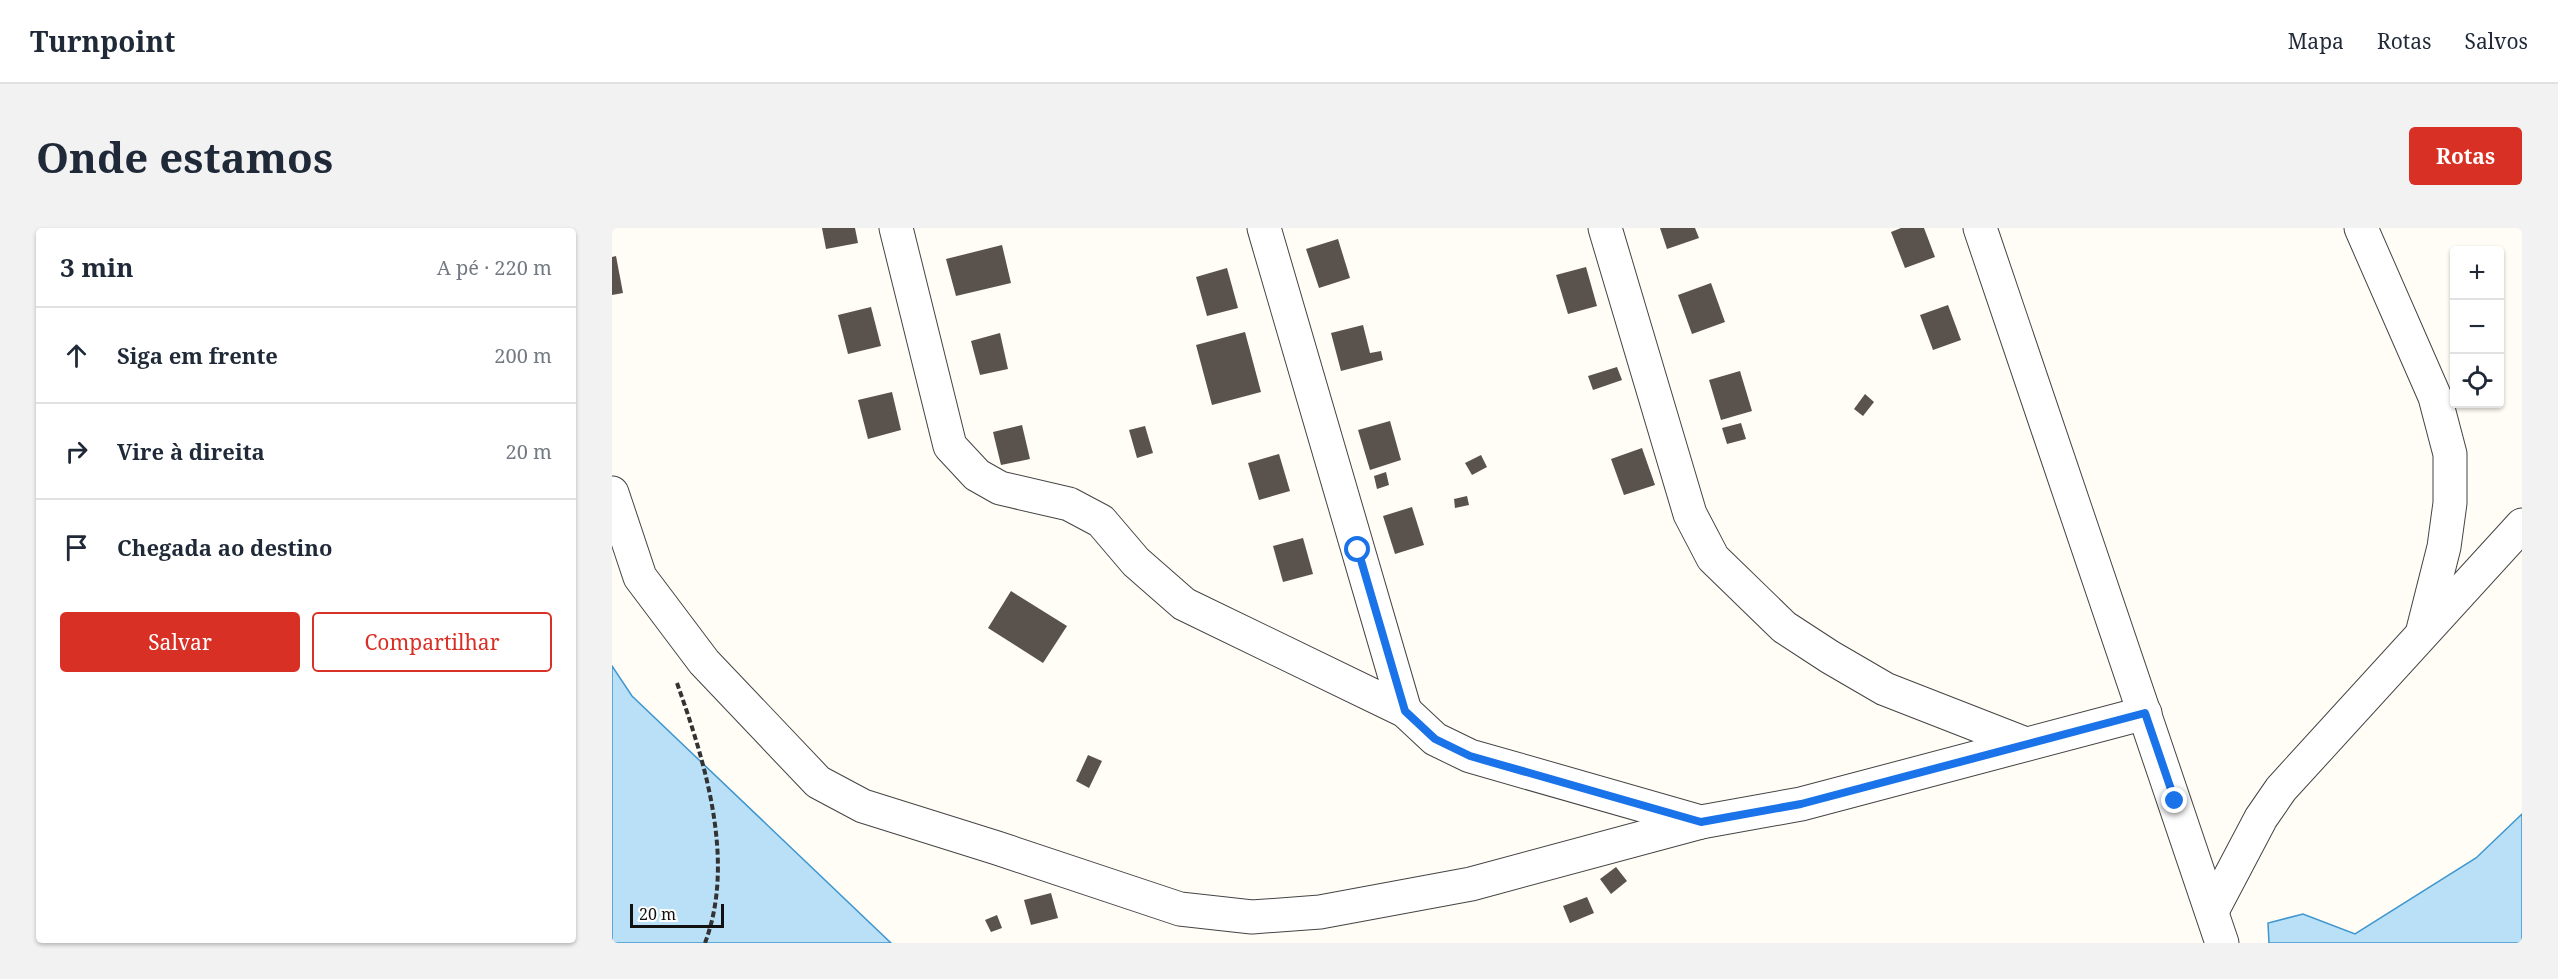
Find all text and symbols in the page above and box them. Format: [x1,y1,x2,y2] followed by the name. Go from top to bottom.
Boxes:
[30,22,175,60] text: Turnpoint
[2288,27,2344,55] text: Mapa
[2377,27,2431,55] text: Rotas
[2464,27,2528,55] text: Salvos
[2409,127,2522,185] button: Rotas
[36,128,333,185] text: Onde estamos
[2450,246,2504,408] map controls
[2450,246,2504,300] button: +
[60,249,134,285] text: 3 min
[437,254,552,281] text: A pé · 220 m
[2450,300,2504,354] button: −
[60,339,93,372] icon: ahead
[117,340,278,370] text: Siga em frente
[494,342,552,369] text: 200 m
[2450,354,2504,408] button: locate
[60,435,93,468] icon: right
[117,436,265,466] text: Vire à direita
[506,438,552,465] text: 20 m
[60,531,93,564] icon: arrive
[117,532,332,562] text: Chegada ao destino
[1344,536,1370,562] route start
[60,612,300,672] button: Salvar
[312,612,552,672] button: Compartilhar
[2161,787,2187,813] route end
[630,901,724,928] scale bar
[639,903,676,925] text: 20 m

